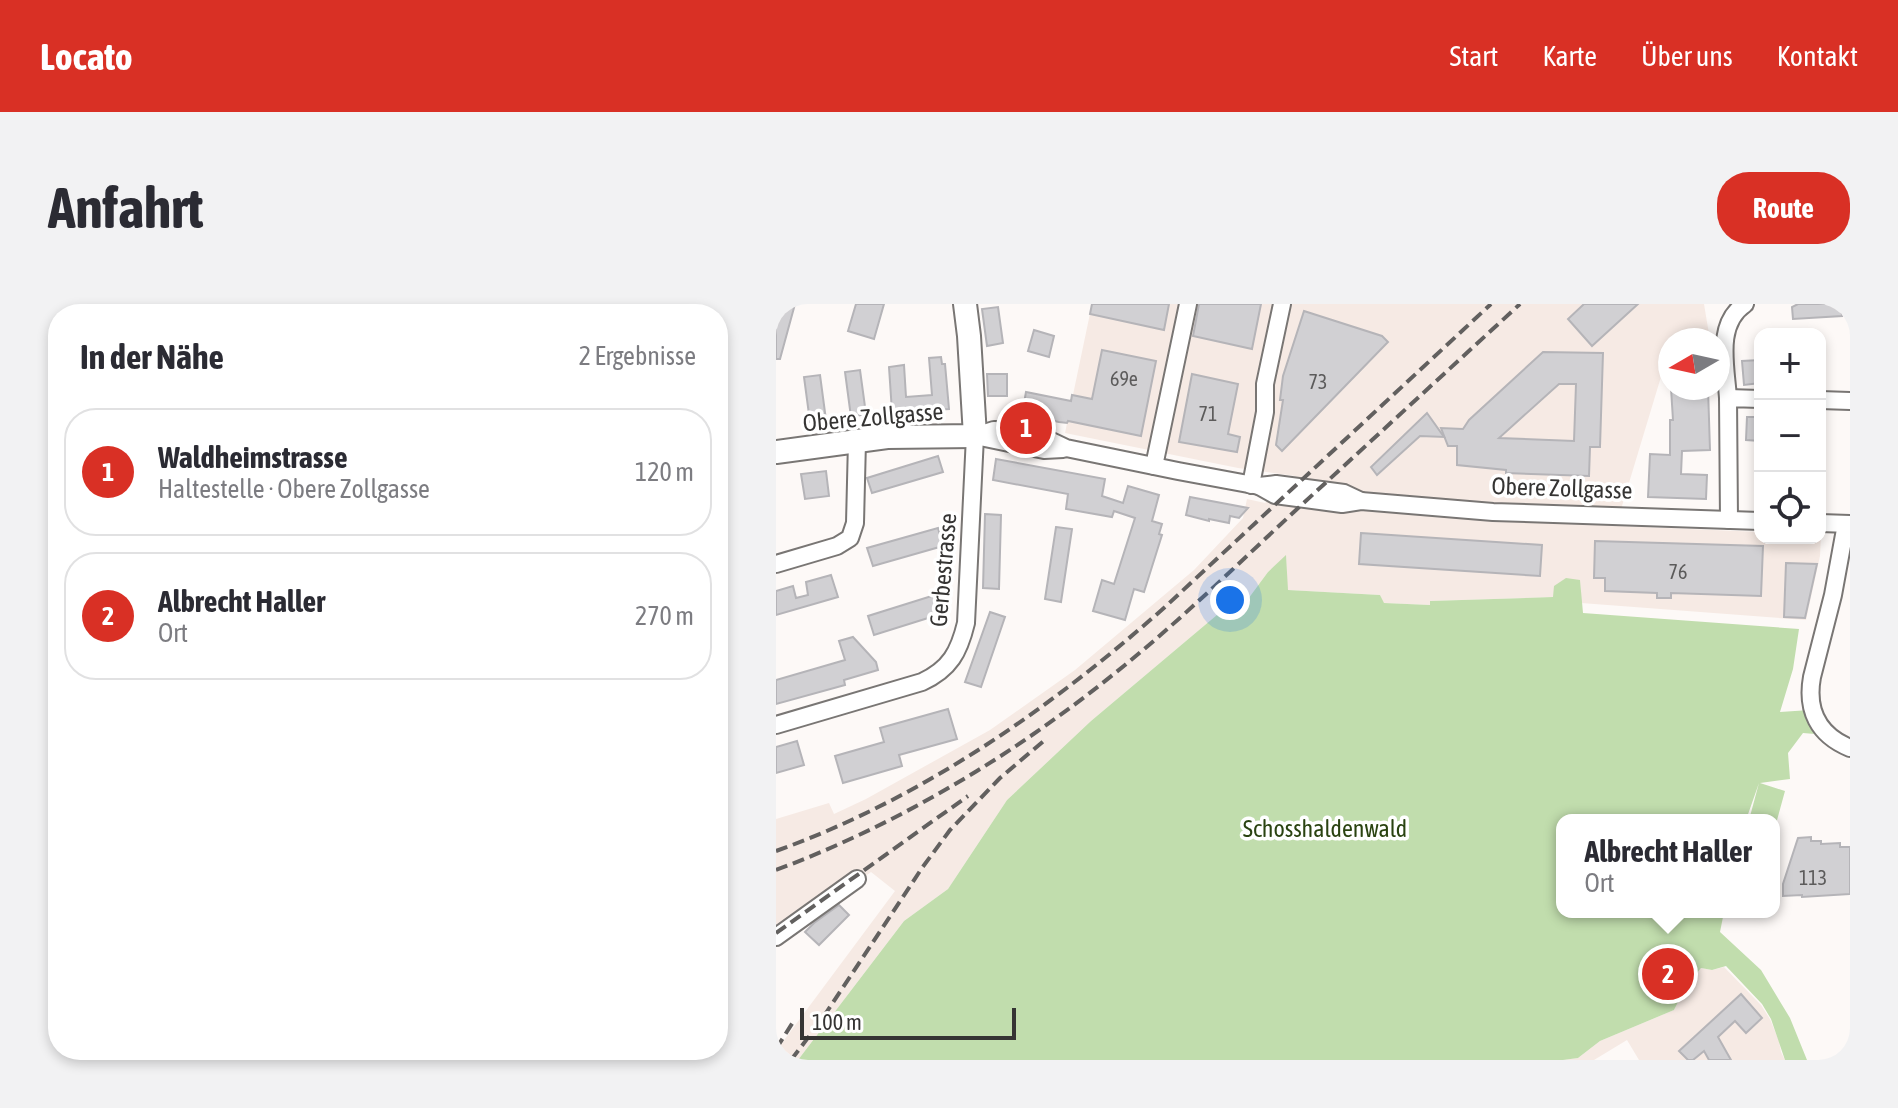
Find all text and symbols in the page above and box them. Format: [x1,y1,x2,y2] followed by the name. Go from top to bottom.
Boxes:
[40,35,133,78] text: Locato
[1449,40,1498,72] text: Start
[1542,40,1597,72] text: Karte
[1641,40,1733,72] text: Über uns
[1777,40,1858,72] text: Kontakt
[1717,172,1850,244] button: Route
[48,176,203,240] text: Anfahrt
[1658,328,1730,400] north arrow
[1754,328,1826,544] map controls
[1754,328,1826,400] button: +
[80,337,224,376] text: In der Nähe
[579,341,696,371] text: 2 Ergebnisse
[1110,367,1138,390] house number: 69e
[1309,370,1327,393] house number: 73
[802,397,944,437] street label: Obere Zollgasse
[1000,398,1052,458] pin: 1
[1754,400,1826,472] button: −
[1199,402,1217,425] house number: 71
[158,440,348,474] text: Waldheimstrasse
[102,457,114,487] text: 1
[635,457,694,487] text: 120 m
[1491,472,1633,504] street label: Obere Zollgasse
[1754,472,1826,544] button: locate
[158,474,430,504] text: Haltestelle · Obere Zollgasse
[925,512,961,628] street label: Gerbestrasse
[1669,560,1687,583] house number: 76
[1210,580,1250,620] your location
[158,584,325,618] text: Albrecht Haller
[102,601,114,631] text: 2
[635,601,694,631] text: 270 m
[158,618,188,648] text: Ort
[1556,814,1780,918] popup
[1243,815,1407,842] park label: Schosshaldenwald
[1584,834,1752,868] text: Albrecht Haller
[1799,866,1827,889] house number: 113
[1584,868,1615,898] text: Ort
[1642,944,1694,1004] pin: 2
[800,1004,1016,1040] scale bar
[812,1009,862,1035] text: 100 m

